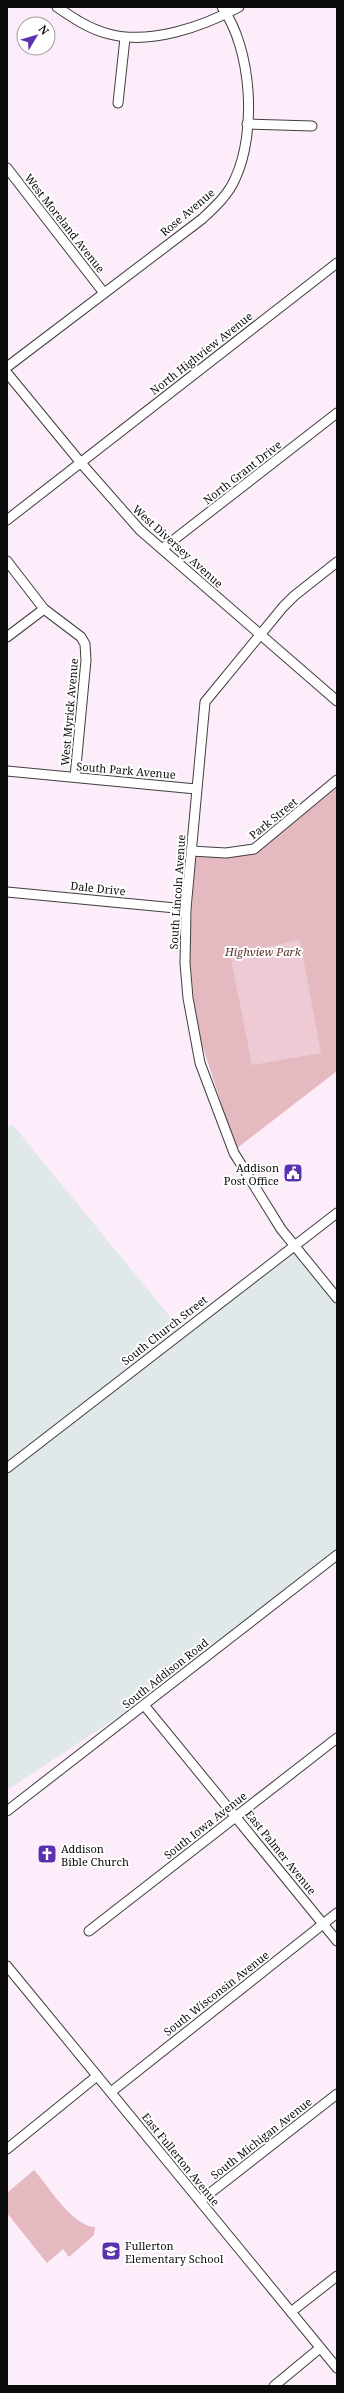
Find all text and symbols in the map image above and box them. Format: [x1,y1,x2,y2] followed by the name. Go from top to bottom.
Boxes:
[16,16,56,56] north arrow
[36,22,53,38] text: N
[22,170,108,276] street label: West Moreland Avenue
[157,185,217,239] street label: Rose Avenue
[147,308,255,398] street label: North Highview Avenue
[200,437,284,507] street label: North Grant Drive
[130,501,226,591] street label: West Diversey Avenue
[57,658,81,766] street label: West Myrick Avenue
[76,758,176,782] street label: South Park Avenue
[246,794,300,842] street label: Park Street
[166,834,188,950] street label: South Lincoln Avenue
[70,878,126,898] street label: Dale Drive
[224,944,302,959] park label: Highview Park
[224,1160,279,1188] place label: Addison Post Office
[282,1162,304,1184] public building icon: Addison Post Office
[118,1292,210,1368] street label: South Church Street
[119,1635,211,1711] street label: South Addison Road
[160,1788,250,1862] street label: South Iowa Avenue
[242,1807,320,1897] street label: East Palmer Avenue
[61,1841,129,1869] place label: Addison Bible Church
[36,1843,58,1865] church icon: Addison Bible Church
[160,1947,272,2039] street label: South Wisconsin Avenue
[207,2094,315,2182] street label: South Michigan Avenue
[139,2109,223,2209] street label: East Fullerton Avenue
[125,2238,224,2266] place label: Fullerton Elementary School
[100,2240,122,2262] school or university icon: Fullerton Elementary School

